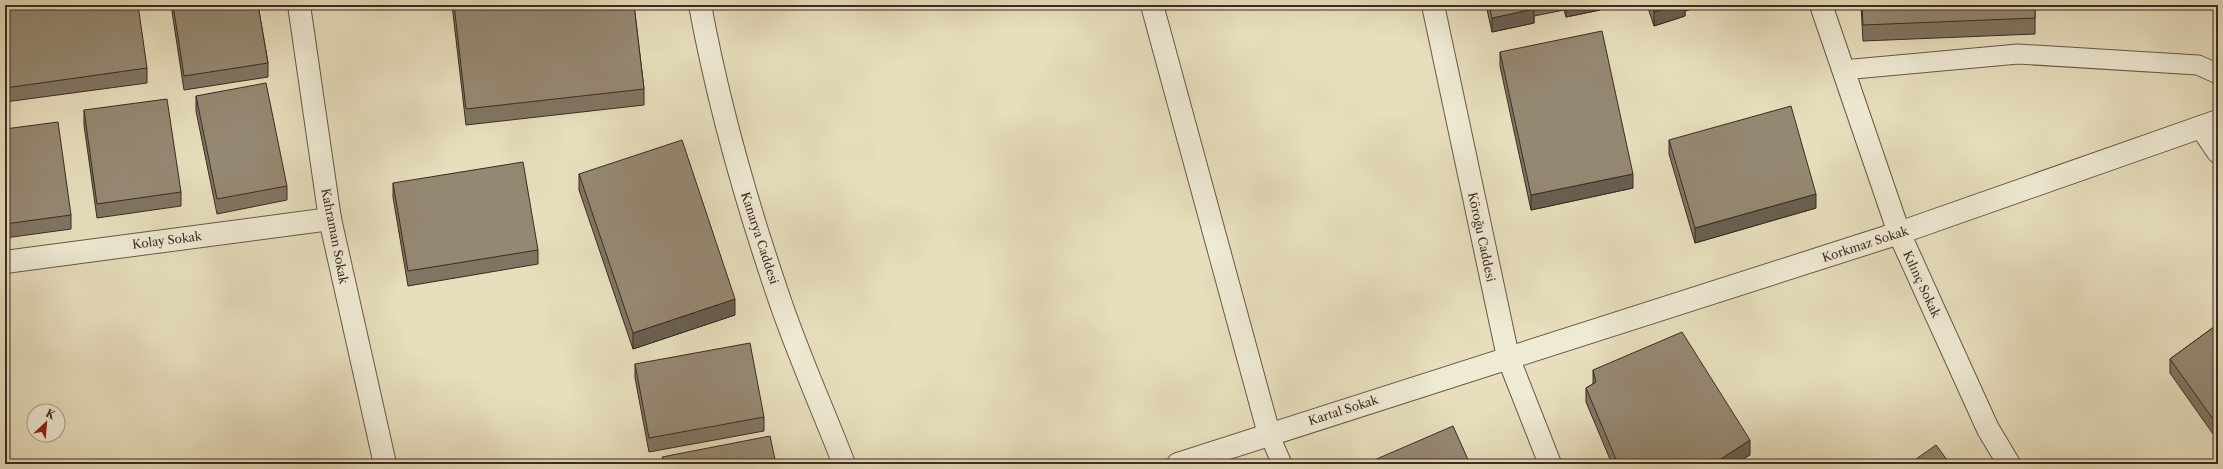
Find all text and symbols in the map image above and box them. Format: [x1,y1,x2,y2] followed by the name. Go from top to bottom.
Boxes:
[318,187,352,286] street label: Kahraman Sokak
[738,190,782,286] street label: Kanarya Caddesi
[1465,191,1499,283] street label: Köroğu Caddesi
[1820,223,1911,265] street label: Korkmaz Sokak
[131,228,204,252] street label: Kolay Sokak
[1900,248,1944,321] street label: Kılınç Sokak
[1306,391,1381,428] street label: Kartal Sokak
[26,403,66,443] north arrow
[43,406,58,423] text: K

